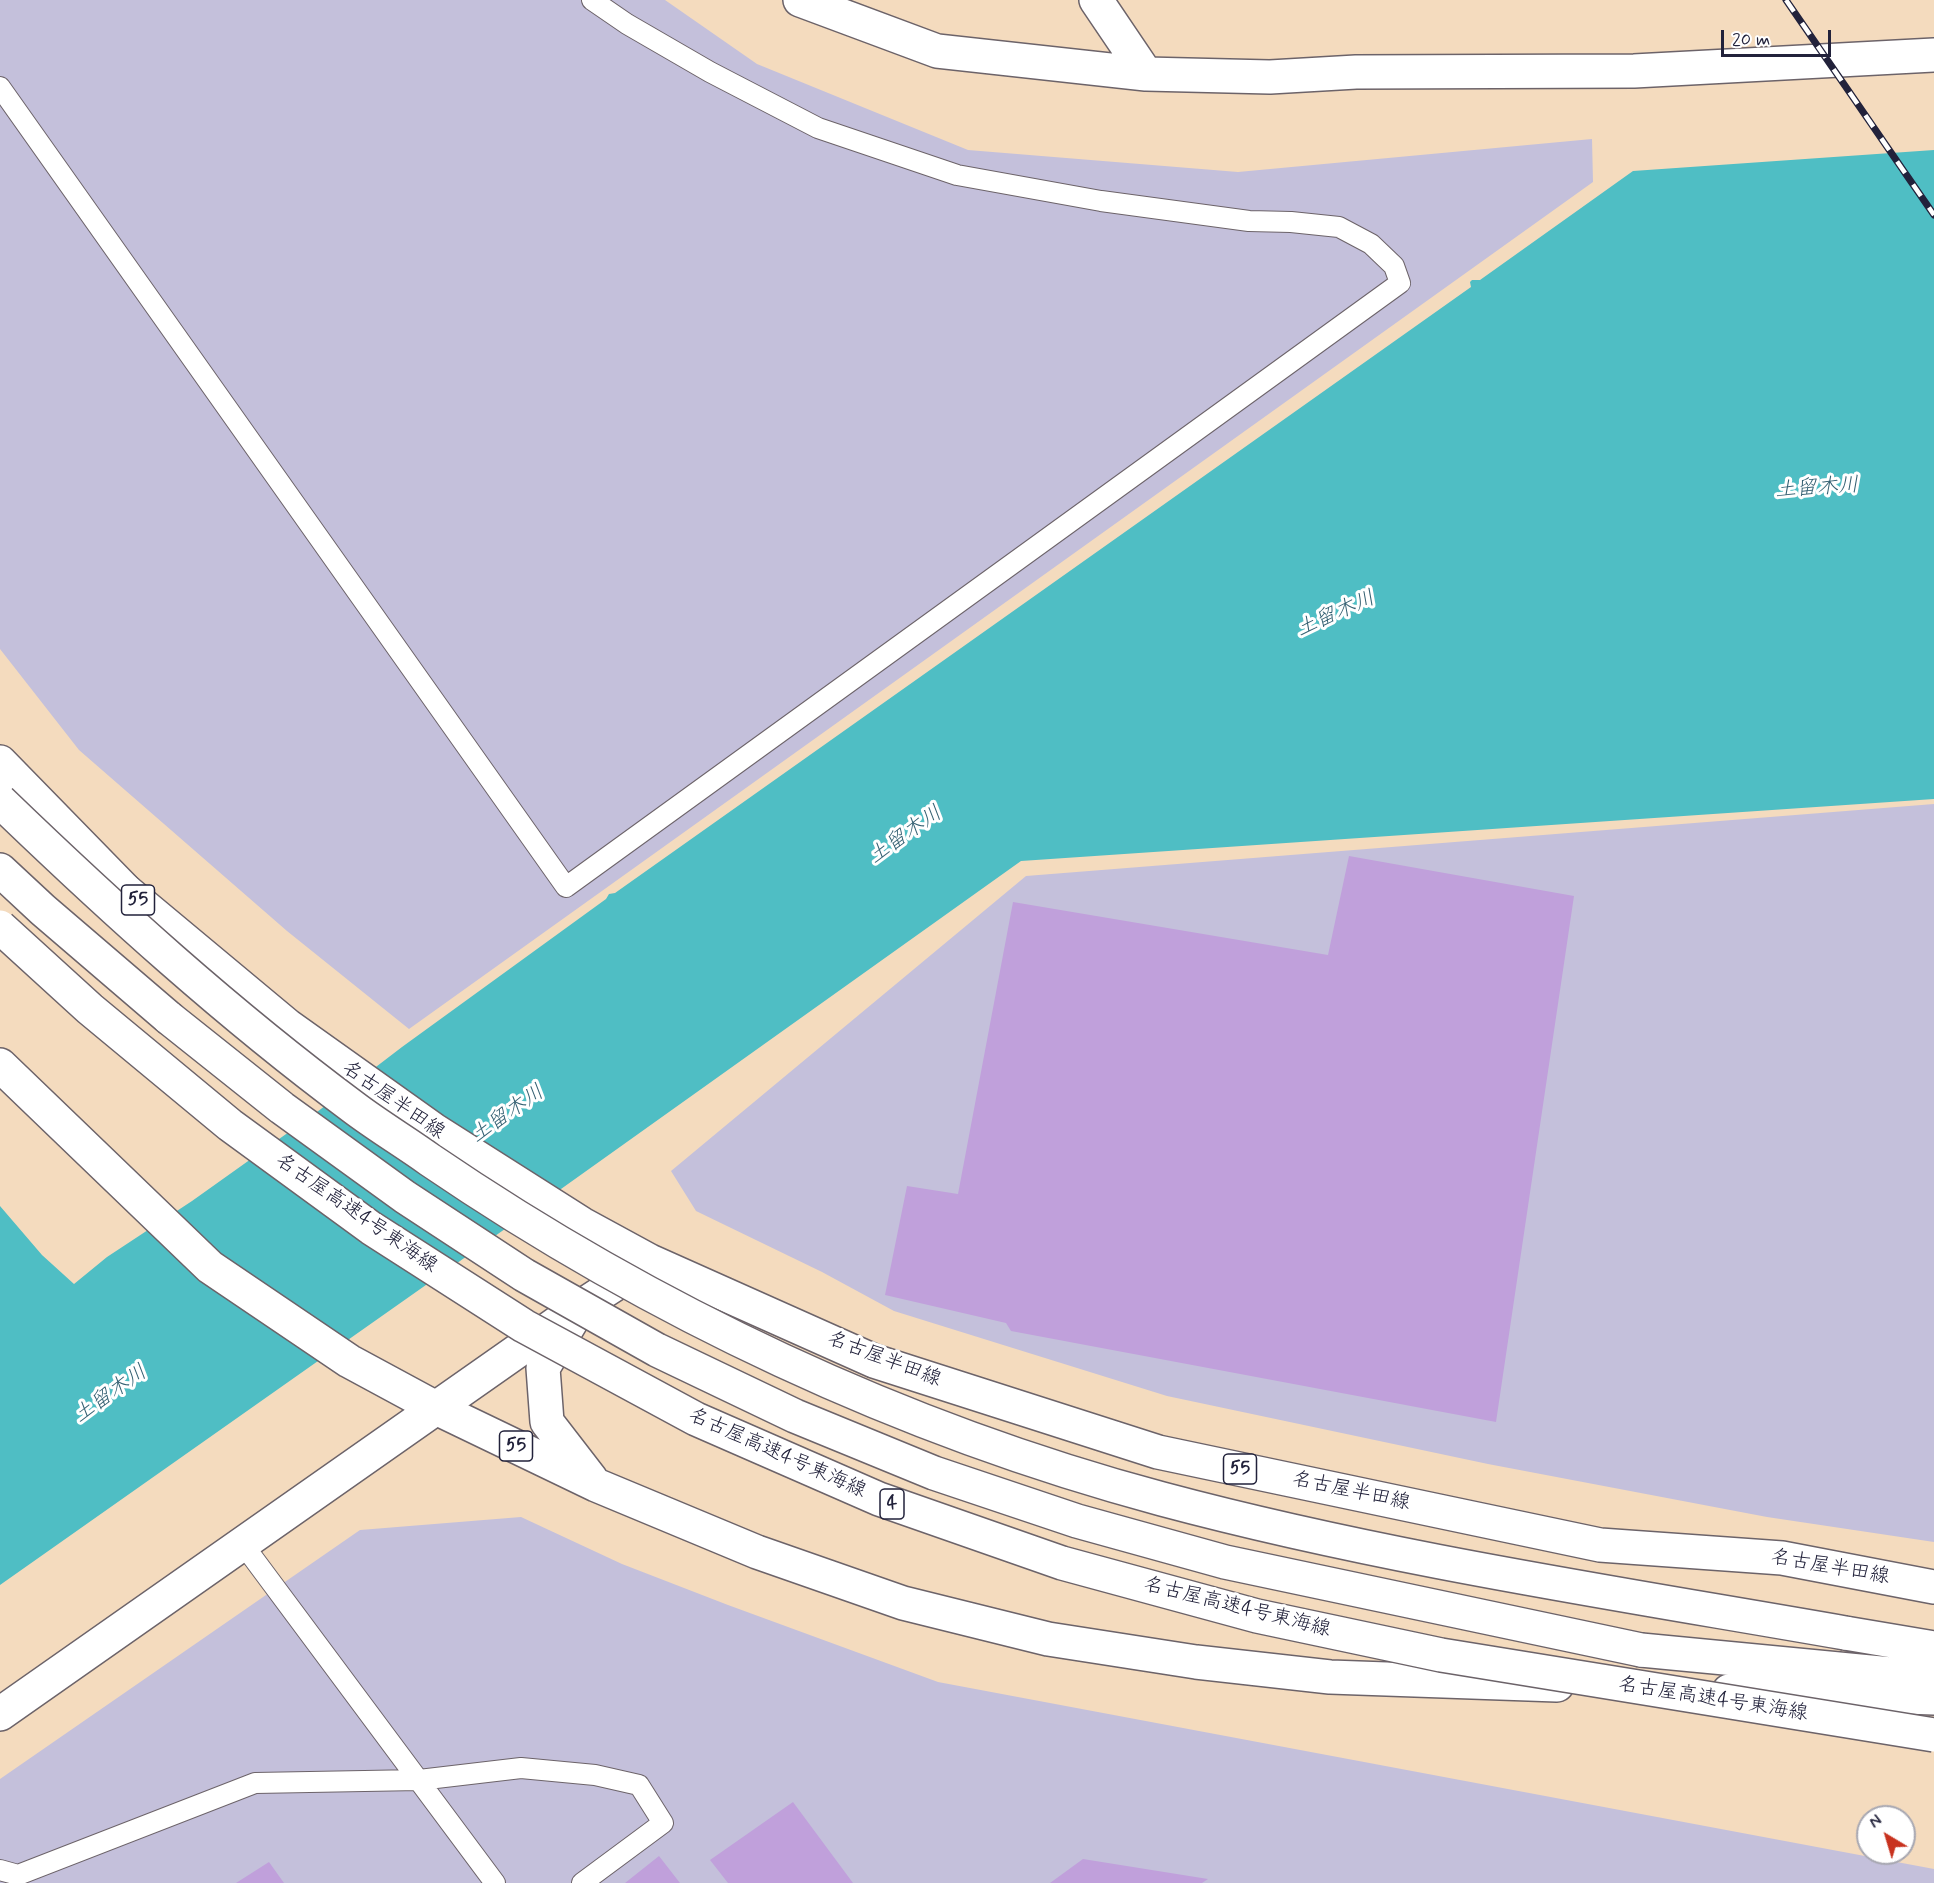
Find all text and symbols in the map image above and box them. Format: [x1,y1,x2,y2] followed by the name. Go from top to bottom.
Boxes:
[1724,18,1834,56] scale bar
[1732,28,1770,52] text: 20 m
[1774,474,1860,504] water label: 土留木川
[1293,586,1379,644] water label: 土留木川
[864,802,948,870] water label: 土留木川
[122,885,154,915] road number: 55
[337,1057,449,1145] street label: 名古屋半田線
[466,1081,550,1149] water label: 土留木川
[271,1149,441,1279] street label: 名古屋高速4号東海線
[824,1327,944,1393] street label: 名古屋半田線
[69,1361,153,1429] water label: 土留木川
[685,1404,869,1504] street label: 名古屋高速4号東海線
[500,1431,532,1461] road number: 55
[1224,1454,1256,1484] road number: 55
[1290,1468,1412,1516] street label: 名古屋半田線
[880,1489,904,1519] road number: 4
[1769,1546,1891,1590] street label: 名古屋半田線
[1141,1573,1333,1643] street label: 名古屋高速4号東海線
[1616,1673,1810,1727] street label: 名古屋高速4号東海線
[1856,1805,1916,1865] north arrow
[1865,1810,1887,1834] text: N

